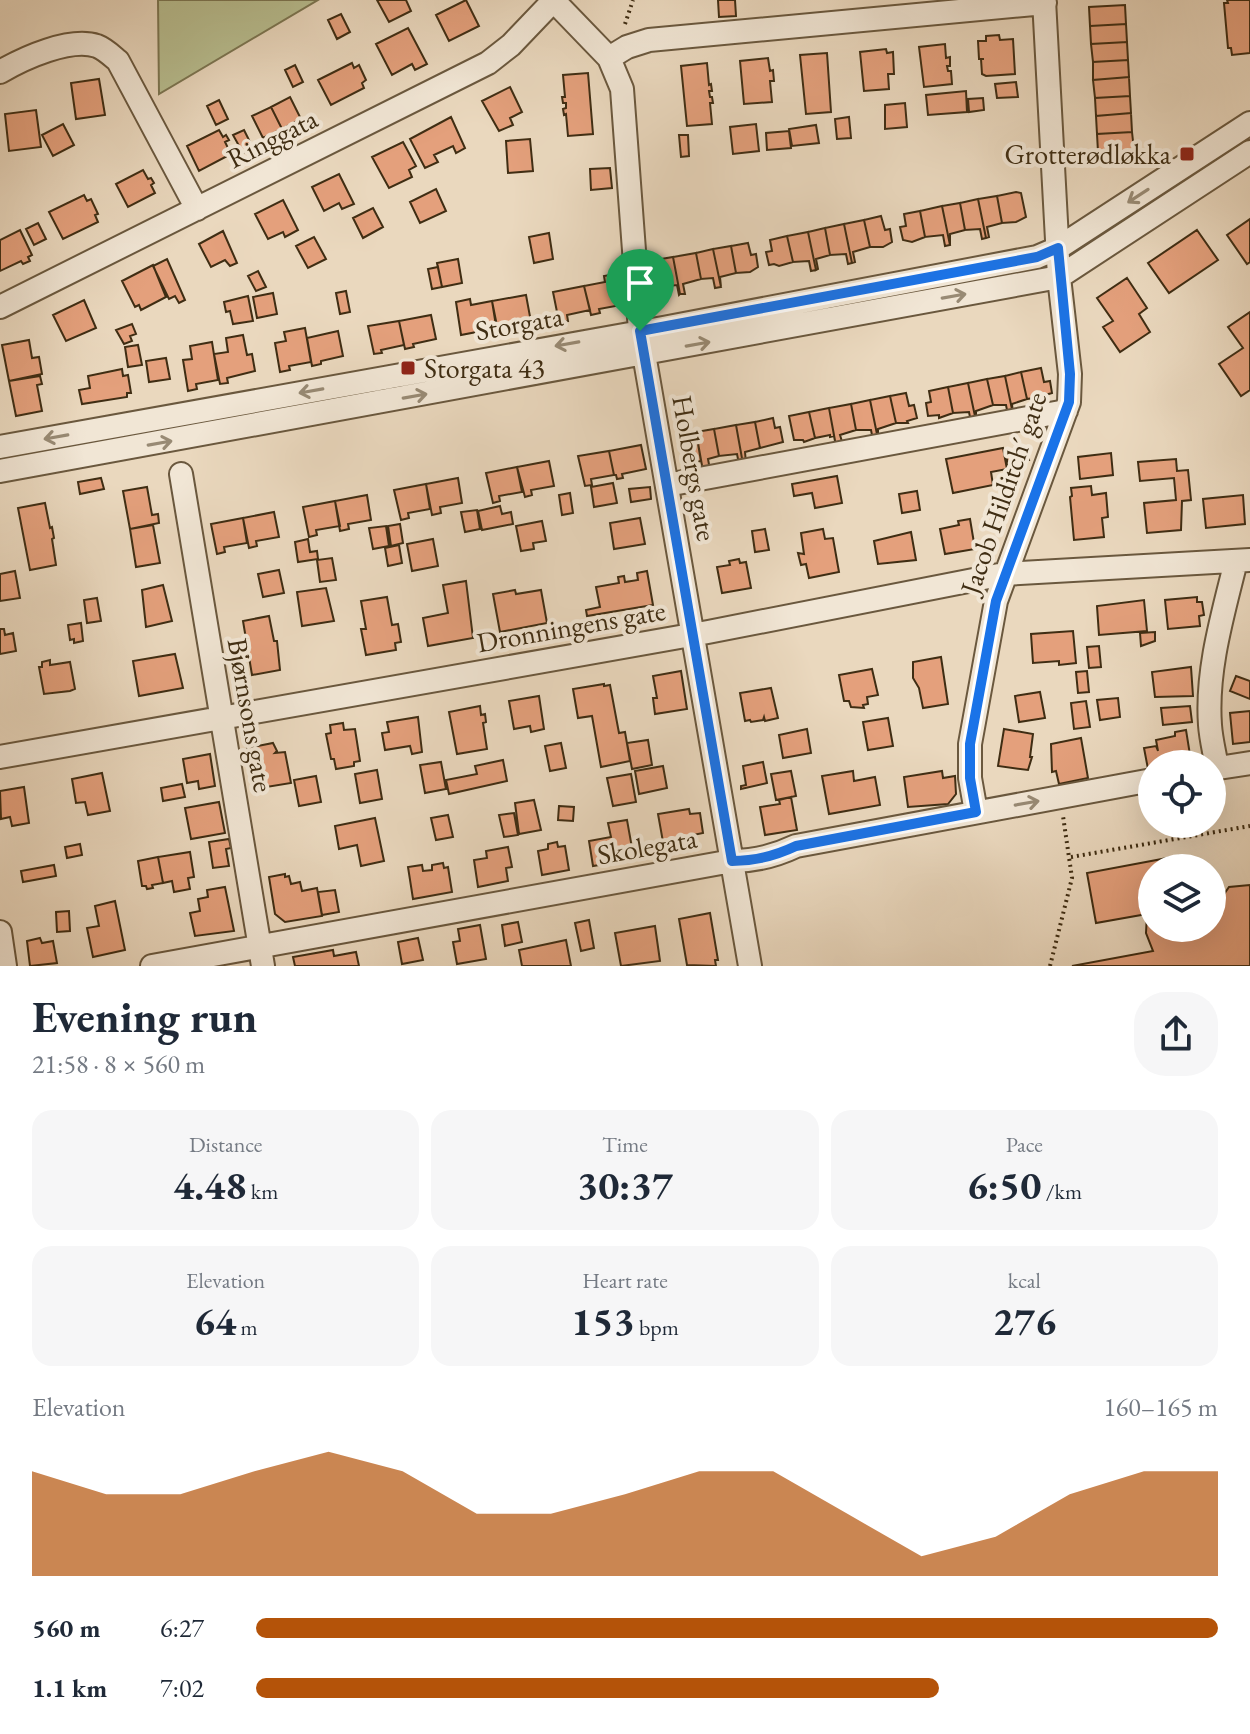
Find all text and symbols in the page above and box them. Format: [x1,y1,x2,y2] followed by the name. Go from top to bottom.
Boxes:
[221,100,324,176] street label: Ringgata
[1004,136,1172,172] place label: Grotterødløkka
[1178,145,1196,163] marker: Grotterødløkka
[1127,188,1149,204] one-way arrow
[606,249,674,331] pin
[618,261,662,305] icon: arrive
[941,288,966,303] one-way arrow
[472,297,566,348] street label: Storgata
[685,335,711,350] one-way arrow
[555,338,580,353] one-way arrow
[424,350,545,386] place label: Storgata 43
[399,359,417,377] marker: Storgata 43
[299,385,325,400] one-way arrow
[951,387,1054,601] street label: Jacob Hilditch´ gate
[402,388,427,403] one-way arrow
[664,392,726,544] street label: Holbergs gate
[43,431,69,446] one-way arrow
[146,435,172,450] one-way arrow
[474,592,668,660] street label: Dronningens gate
[220,635,282,795] street label: Bjørnsons gate
[1138,750,1226,942] map controls
[1138,750,1226,838] button: locate
[1014,795,1039,810] one-way arrow
[594,819,700,872] street label: Skolegata
[1138,854,1226,942] button: layers
[32,988,257,1045] text: Evening run
[1134,992,1218,1076] button: share
[32,1047,205,1081] text: 21:58 · 8 × 560 m
[189,1130,262,1159] text: Distance
[602,1130,648,1159] text: Time
[1006,1130,1043,1159] text: Pace
[173,1159,246,1211] text: 4.48
[577,1159,673,1211] text: 30:37
[967,1159,1041,1211] text: 6:50
[246,1177,278,1206] text: km
[1041,1177,1082,1206] text: /km
[186,1266,265,1295] text: Elevation
[582,1266,668,1295] text: Heart rate
[1008,1266,1041,1295] text: kcal
[194,1295,236,1347] text: 64
[571,1295,635,1347] text: 153
[993,1295,1056,1347] text: 276
[236,1313,258,1342] text: m
[635,1313,679,1342] text: bpm
[32,1390,126,1424] text: Elevation
[1103,1390,1218,1424] text: 160–165 m
[32,1611,100,1645] text: 560 m
[160,1611,204,1645] text: 6:27
[32,1671,107,1705] text: 1.1 km
[160,1671,204,1705] text: 7:02

